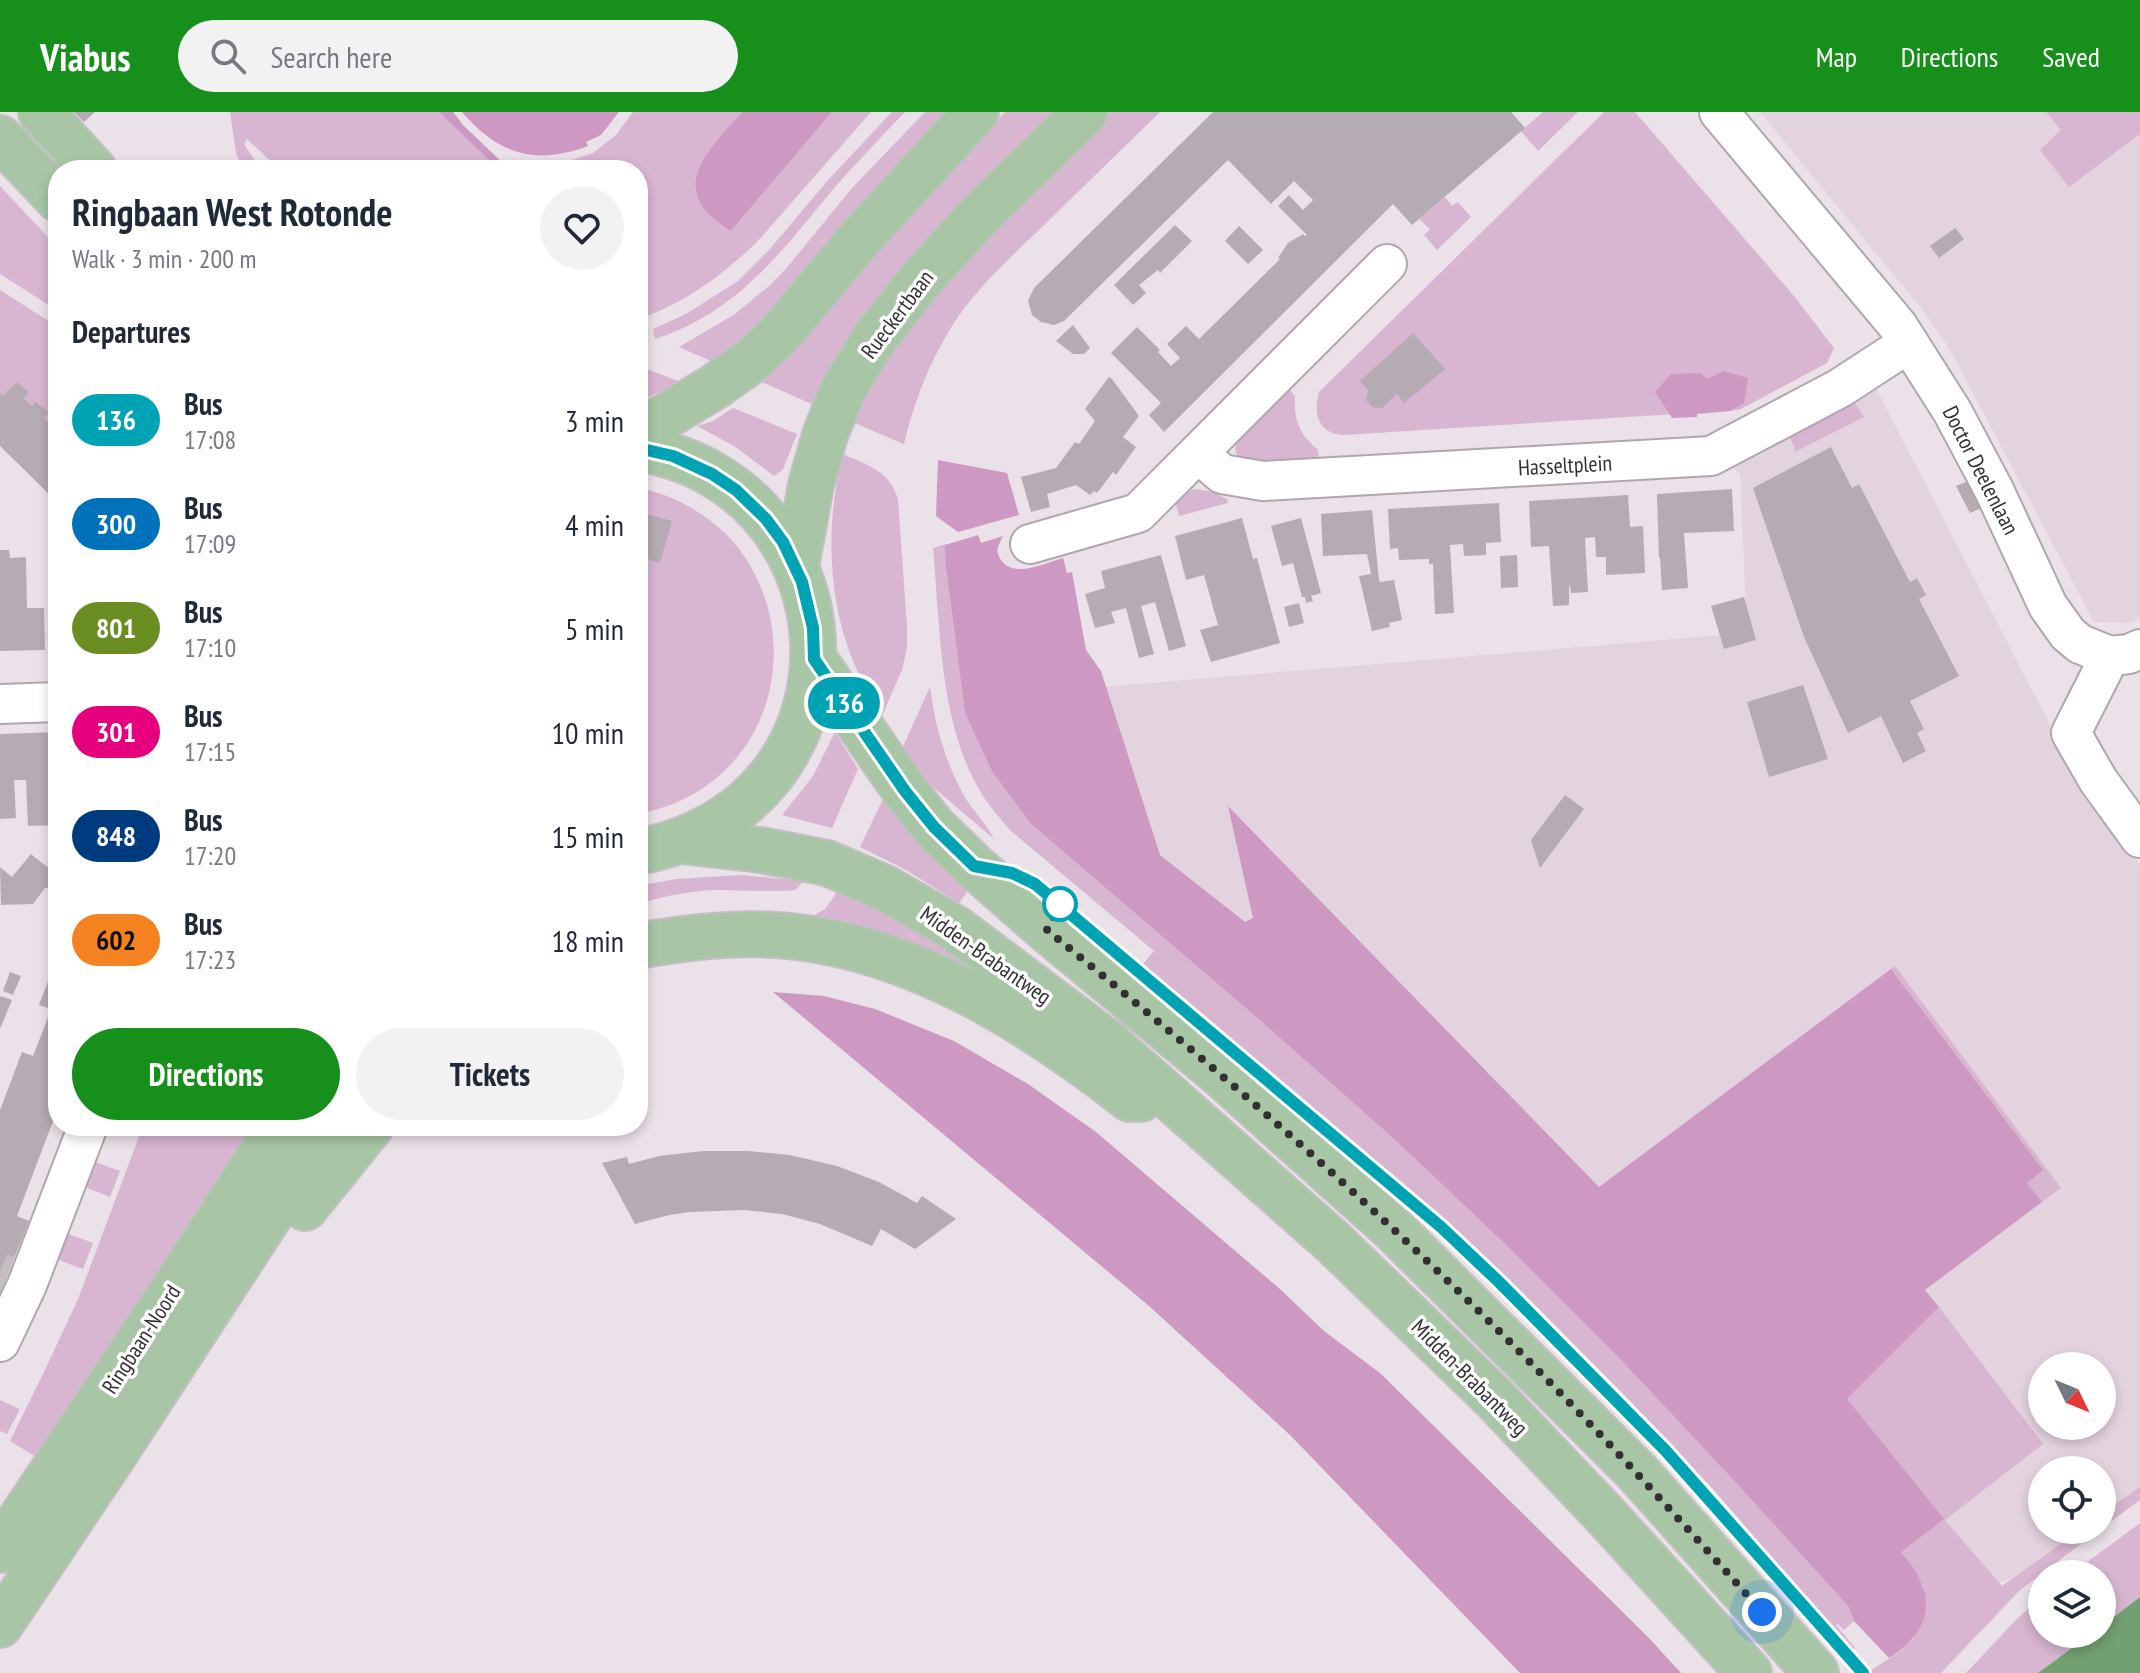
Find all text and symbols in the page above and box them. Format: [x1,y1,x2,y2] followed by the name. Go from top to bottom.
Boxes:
[178,20,738,92] search box
[40,32,130,81] text: Viabus
[206,34,250,78] icon: search
[270,37,392,76] text: Search here
[1816,38,1857,75] text: Map
[1901,38,1998,75] text: Directions
[2042,38,2100,75] text: Saved
[540,186,624,270] button: heart
[72,187,393,236] text: Ringbaan West Rotonde
[72,242,256,275] text: Walk · 3 min · 200 m
[855,264,939,364] street label: Rueckertbaan
[72,312,190,351] text: Departures
[184,384,223,423] text: Bus
[96,401,136,438] text: 136
[565,401,624,440] text: 3 min
[1937,401,2025,539] street label: Doctor Deelenlaan
[184,423,236,456] text: 17:08
[1517,449,1613,481] street label: Hasseltplein
[184,488,223,527] text: Bus
[96,505,136,542] text: 300
[565,505,624,544] text: 4 min
[184,527,236,560] text: 17:09
[184,592,223,631] text: Bus
[96,609,136,646] text: 801
[565,609,624,648] text: 5 min
[184,631,236,664] text: 17:10
[798,677,890,729] line badge: 136
[824,684,864,721] text: 136
[184,696,223,735] text: Bus
[96,713,136,750] text: 301
[551,713,624,752] text: 10 min
[184,735,236,768] text: 17:15
[184,800,223,839] text: Bus
[96,817,136,854] text: 848
[551,817,624,856] text: 15 min
[184,839,236,872] text: 17:20
[1043,887,1077,921] unlabelled marker
[915,900,1057,1010] street label: Midden-Brabantweg
[184,904,223,943] text: Bus
[96,921,136,958] text: 602
[551,921,624,960] text: 18 min
[184,943,236,976] text: 17:23
[72,1028,340,1120] button: Directions
[356,1028,624,1120] button: Tickets
[95,1279,187,1399] street label: Ringbaan-Noord
[1406,1313,1534,1441] street label: Midden-Brabantweg
[2028,1352,2116,1440] north arrow
[2028,1352,2116,1648] map controls
[2028,1456,2116,1544] button: locate
[2028,1560,2116,1648] button: layers
[1742,1592,1782,1632] your location

